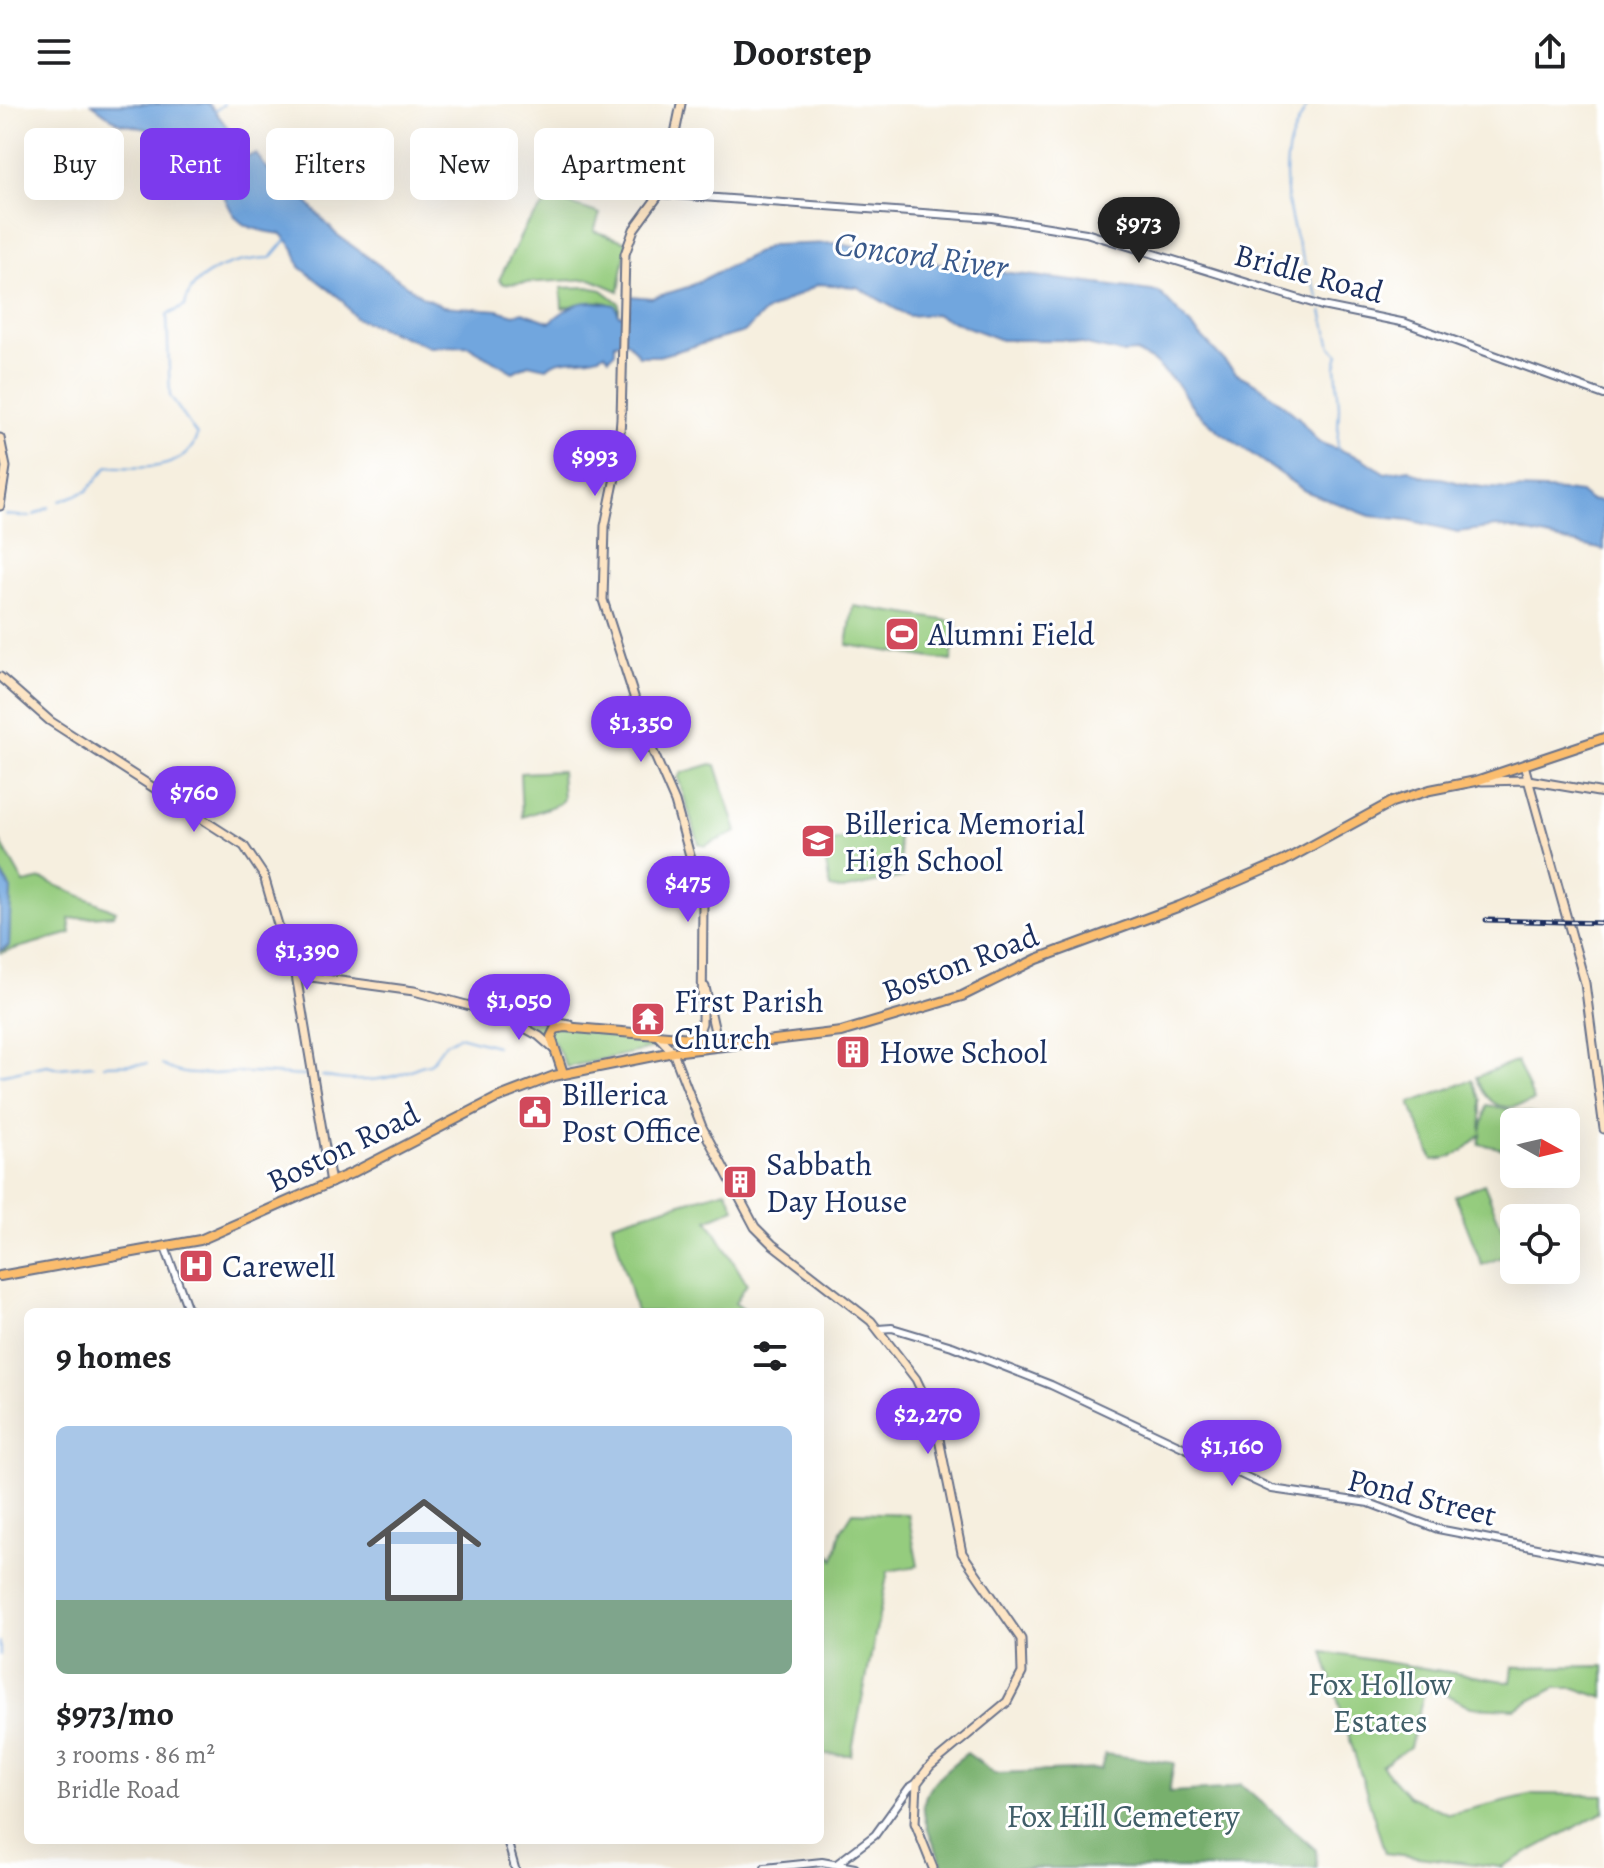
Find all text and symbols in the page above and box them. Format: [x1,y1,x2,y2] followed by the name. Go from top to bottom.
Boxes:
[732,28,872,77] text: Doorstep
[32,30,76,74] icon: menu
[1528,30,1572,74] icon: share
[24,128,124,200] chip: Buy
[140,128,250,200] chip: Rent
[266,128,394,200] chip: Filters
[410,128,518,200] chip: New
[534,128,714,200] chip: Apartment
[1092,197,1186,265] pin: $973
[1116,205,1162,240] text: $973
[831,220,1012,291] water label: Concord River
[1230,232,1389,314] street label: Bridle Road
[548,430,642,498] pin: $993
[571,438,619,473] text: $993
[927,612,1096,656] place label: Alumni Field
[883,615,921,653] sports icon: Alumni Field
[576,696,706,764] pin: $1,350
[609,704,673,739] text: $1,350
[147,766,241,834] pin: $760
[170,774,218,809] text: $760
[844,801,1085,882] place label: Billerica Memorial High School
[799,822,837,860] school or university icon: Billerica Memorial High School
[641,856,735,924] pin: $475
[665,864,711,899] text: $475
[875,913,1045,1013] street label: Boston Road
[242,924,372,992] pin: $1,390
[275,932,339,967] text: $1,390
[454,974,584,1042] pin: $1,050
[674,979,824,1060] place label: First Parish Church
[486,982,552,1017] text: $1,050
[629,1000,667,1038] temple icon: First Parish Church
[879,1030,1047,1074] place label: Howe School
[834,1033,872,1071] building icon: Howe School
[561,1072,701,1153] place label: Billerica Post Office
[259,1091,427,1203] street label: Boston Road
[516,1093,554,1131] public building icon: Billerica Post Office
[1500,1108,1580,1188] north arrow
[1500,1108,1580,1284] map controls
[766,1142,907,1223] place label: Sabbath Day House
[721,1163,759,1201] building icon: Sabbath Day House
[1500,1204,1580,1284] button: locate
[222,1244,335,1288] place label: Carewell
[177,1247,215,1285] hospital icon: Carewell
[56,1333,172,1380] text: 9 homes
[748,1334,792,1378] icon: filters
[863,1388,993,1456] pin: $2,270
[894,1396,962,1431] text: $2,270
[1167,1420,1297,1488] pin: $1,160
[1201,1428,1263,1463] text: $1,160
[1343,1457,1501,1537] street label: Pond Street
[352,1478,496,1622] icon: home
[1308,1662,1453,1743] park label: Fox Hollow Estates
[56,1690,174,1737] text: $973/mo
[56,1737,215,1772] text: 3 rooms · 86 m²
[56,1772,180,1807] text: Bridle Road
[1006,1794,1240,1838] park label: Fox Hill Cemetery

